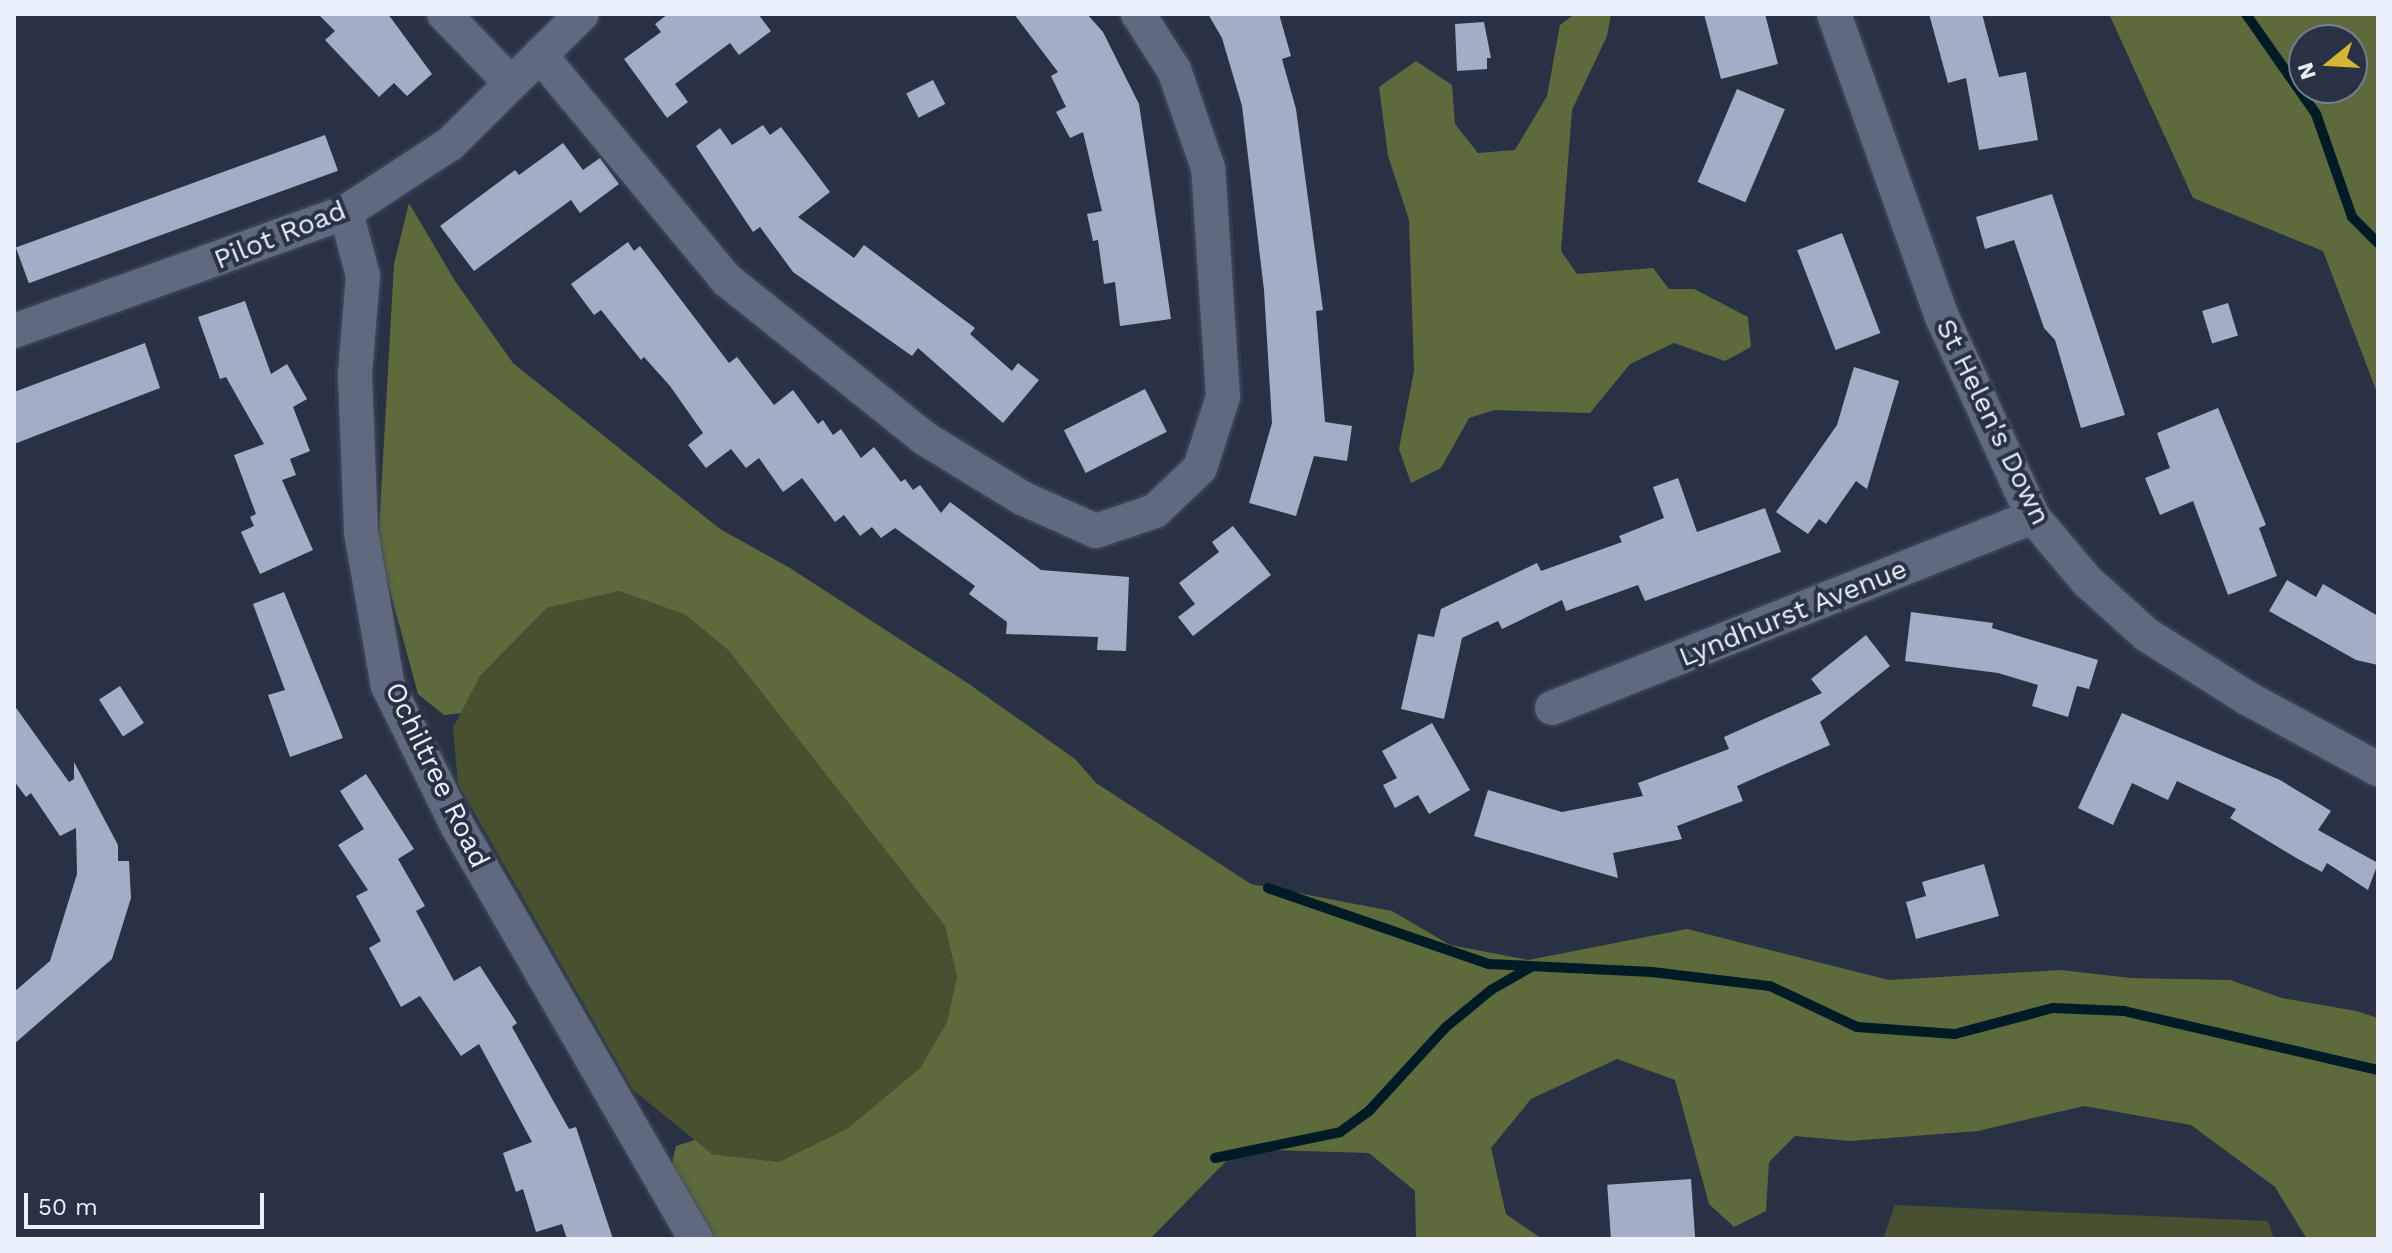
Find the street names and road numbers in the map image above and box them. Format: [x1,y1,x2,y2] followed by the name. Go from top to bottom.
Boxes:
[209,193,351,277] street label: Pilot Road
[1929,314,2057,530] street label: St Helen's Down
[1674,552,1912,674] street label: Lyndhurst Avenue
[378,677,496,873] street label: Ochiltree Road

